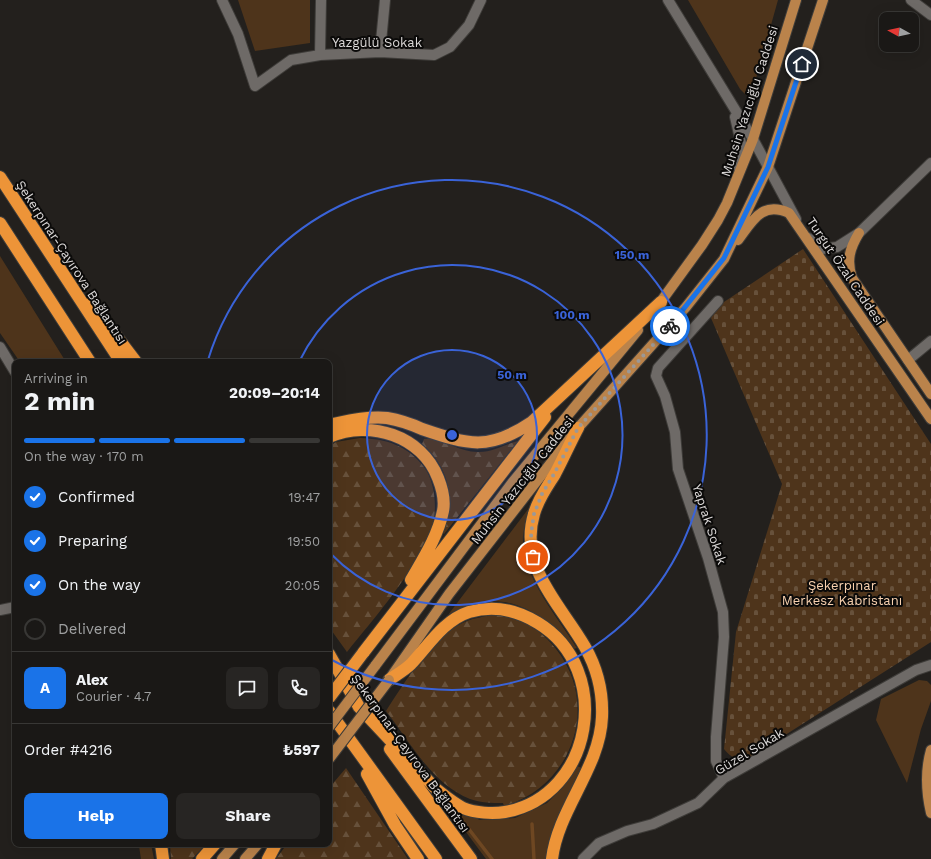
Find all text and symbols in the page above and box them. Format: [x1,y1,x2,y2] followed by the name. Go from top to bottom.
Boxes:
[879,12,919,52] north arrow
[879,12,919,52] map controls
[718,24,781,179] street label: Muhsin Yazıcığlu Caddesi
[332,35,423,50] street label: Yazgülü Sokak
[785,47,819,81] pin
[791,53,813,75] icon: home
[13,178,130,347] street label: Şekerpınar-Çayırova Bağlantısı
[804,214,887,328] street label: Turgut Özal Caddesi
[615,248,649,262] text: 150 m
[650,306,690,346] courier
[554,308,590,322] text: 100 m
[659,315,681,337] icon: bike
[497,368,527,382] text: 50 m
[24,371,88,386] text: Arriving in
[229,384,320,402] text: 20:09–20:14
[24,386,95,416] text: 2 min
[468,413,577,547] street label: Muhsin Yazıcığlu Caddesi
[445,428,459,442] centre of rings
[24,449,144,464] text: On the way · 170 m
[689,482,730,567] street label: Yaprak Sokak
[24,486,46,508] icon: check
[58,488,135,506] text: Confirmed
[288,490,320,505] text: 19:47
[24,530,46,552] icon: check
[58,532,127,550] text: Preparing
[287,534,320,549] text: 19:50
[516,540,550,574] pin
[522,546,544,568] icon: bag
[24,574,46,596] icon: check
[58,576,140,594] text: On the way
[285,578,320,593] text: 20:05
[782,578,902,608] park label: Şekerpınar Merkesz Kabristanı
[58,620,126,638] text: Delivered
[226,667,268,709] button: chat
[278,667,320,709] button: phone
[76,671,108,689] text: Alex
[348,671,473,835] street label: Şekerpınar-Çayırova Bağlantısı
[40,679,50,697] text: A
[76,689,151,704] text: Courier · 4.7
[712,725,787,778] street label: Güzel Sokak
[24,741,112,759] text: Order #4216
[283,741,320,759] text: ₺597
[24,793,168,839] button: Help
[176,793,320,839] button: Share

